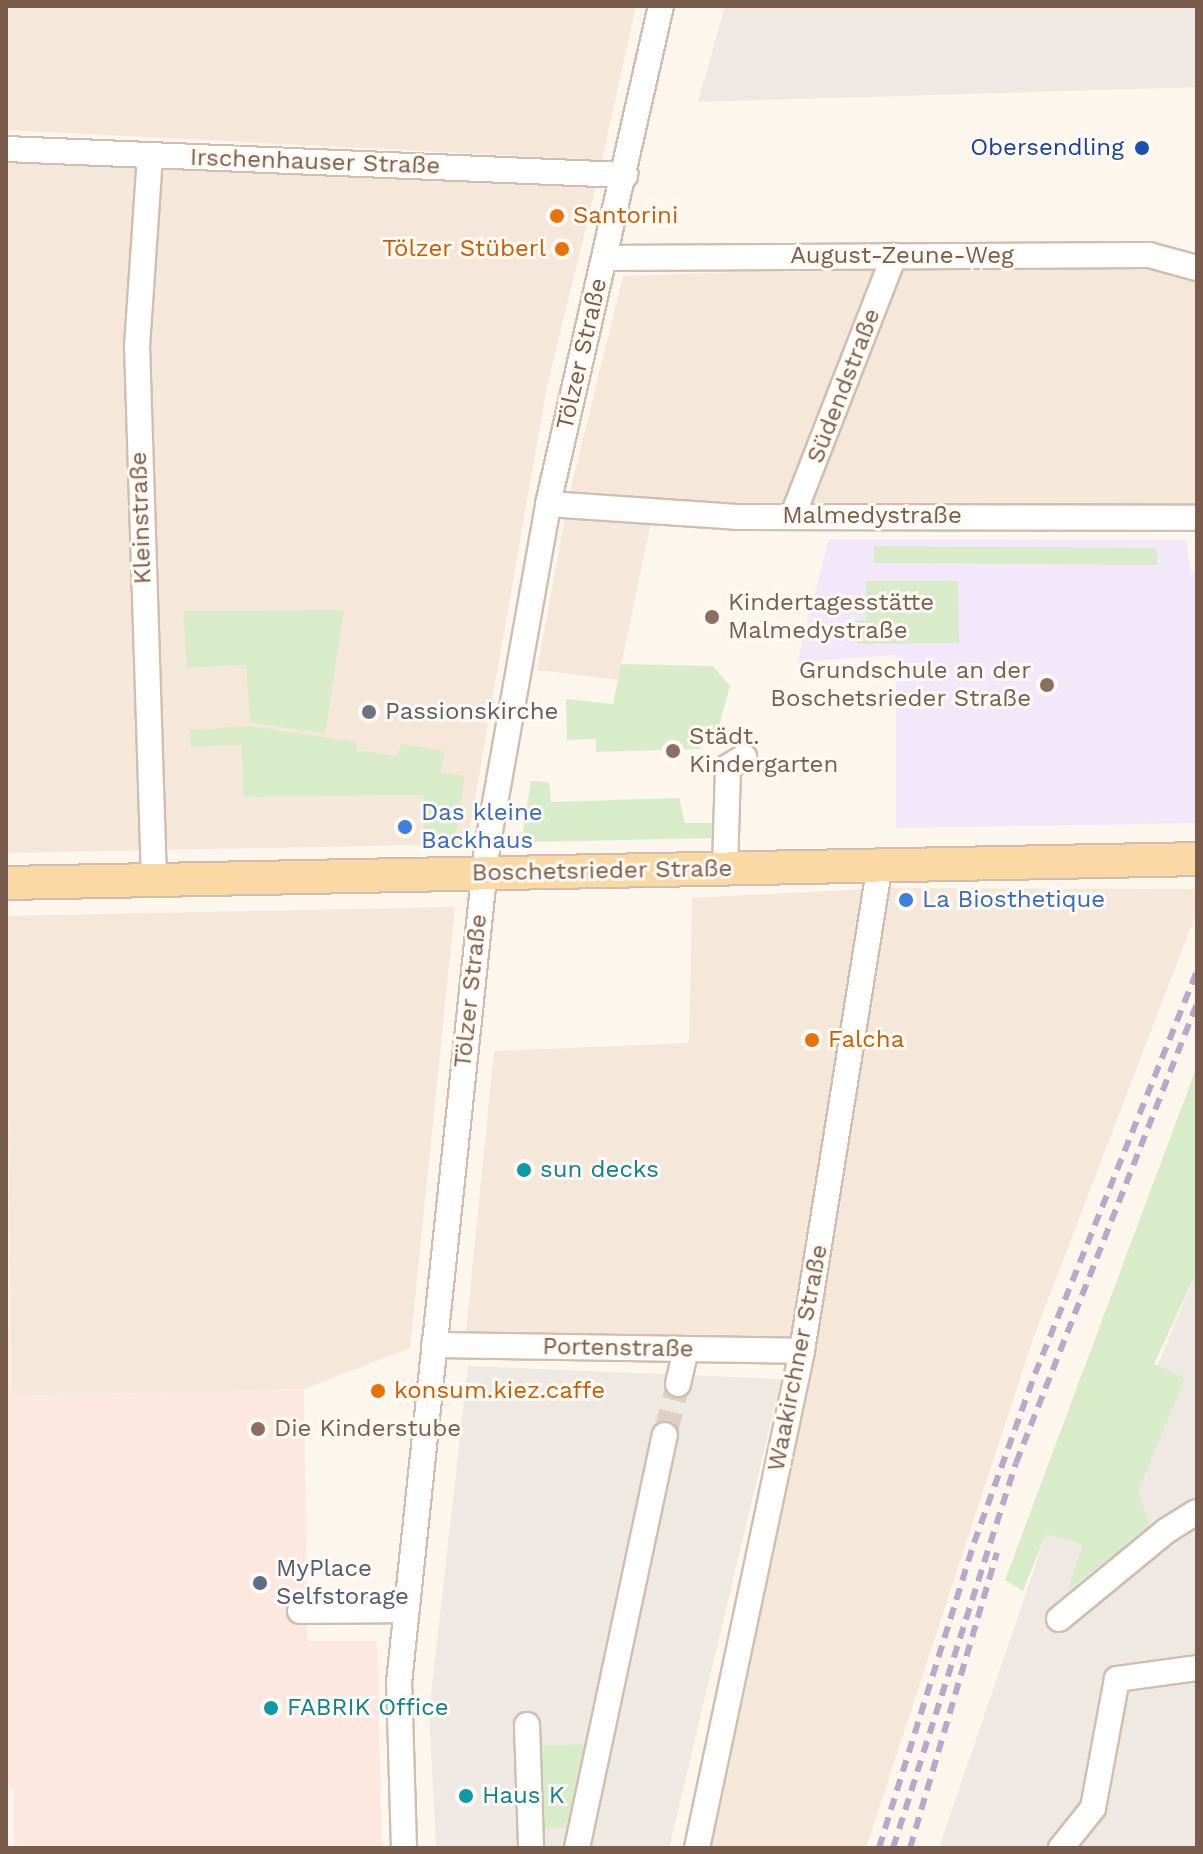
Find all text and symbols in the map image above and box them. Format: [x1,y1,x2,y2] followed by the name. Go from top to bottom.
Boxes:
[970,134,1124,162] place label: Obersendling
[1131,137,1153,159] marker: Obersendling
[189,143,441,181] street label: Irschenhauser Straße
[573,202,678,230] place label: Santorini
[548,207,566,225] marker: Santorini
[382,235,546,263] place label: Tölzer Stüberl
[553,240,571,258] marker: Tölzer Stüberl
[790,242,1014,270] street label: August-Zeune-Weg
[551,275,613,433] street label: Tölzer Straße
[801,305,887,467] street label: Südendstraße
[124,451,158,585] street label: Kleinstraße
[782,502,962,530] street label: Malmedystraße
[728,589,934,645] place label: Kindertagesstätte Malmedystraße
[703,608,721,626] marker: Kindertagesstätte Malmedystraße
[770,657,1031,713] place label: Grundschule an der Boschetsrieder Straße
[1038,676,1056,694] marker: Grundschule an der Boschetsrieder Straße
[385,698,558,726] place label: Passionskirche
[360,703,378,721] marker: Passionskirche
[689,723,838,779] place label: Städt. Kindergarten
[664,742,682,760] marker: Städt. Kindergarten
[421,799,543,855] place label: Das kleine Backhaus
[396,818,414,836] marker: Das kleine Backhaus
[471,854,733,888] street label: Boschetsrieder Straße
[922,886,1106,914] place label: La Biosthetique
[897,891,915,909] marker: La Biosthetique
[449,912,493,1070] street label: Tölzer Straße
[828,1026,904,1054] place label: Falcha
[803,1031,821,1049] marker: Falcha
[540,1156,659,1184] place label: sun decks
[515,1161,533,1179] marker: sun decks
[762,1242,834,1474] street label: Waakirchner Straße
[542,1332,694,1364] street label: Portenstraße
[394,1377,605,1405] place label: konsum.kiez.caffe
[369,1382,387,1400] marker: konsum.kiez.caffe
[274,1415,461,1443] place label: Die Kinderstube
[249,1420,267,1438] marker: Die Kinderstube
[276,1555,409,1611] place label: MyPlace Selfstorage
[251,1574,269,1592] marker: MyPlace Selfstorage
[287,1694,449,1722] place label: FABRIK Office
[262,1699,280,1717] marker: FABRIK Office
[482,1782,564,1810] place label: Haus K
[457,1787,475,1805] marker: Haus K

